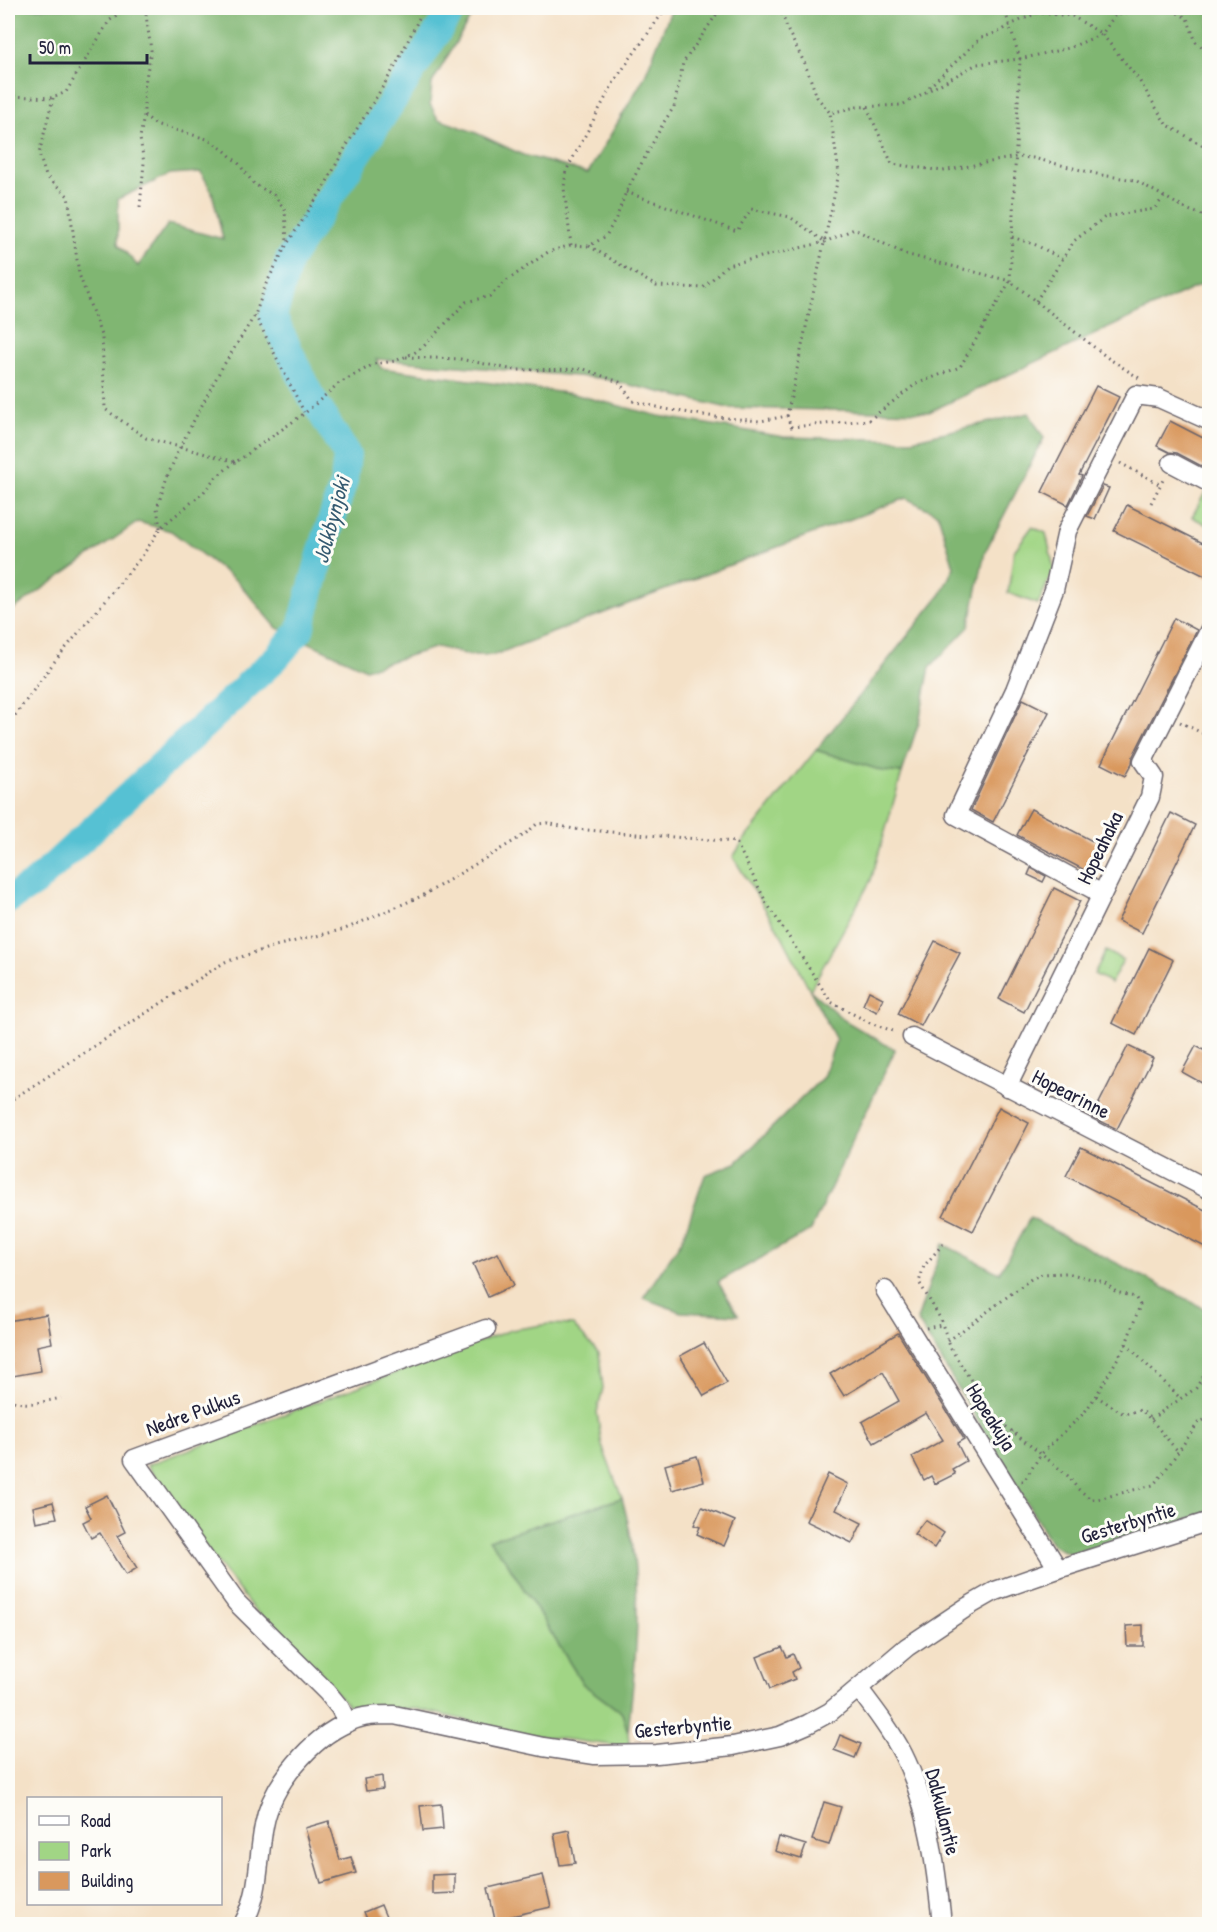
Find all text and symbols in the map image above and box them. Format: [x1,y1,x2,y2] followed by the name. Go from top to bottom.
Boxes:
[30,27,147,65] scale bar
[39,35,71,60] text: 50 m
[305,471,357,567] water label: Jolkbynjoki
[1069,806,1130,889] street label: Hopeahaka
[1027,1062,1115,1126] street label: Hopearinne
[959,1378,1023,1456] street label: Hopeakuja
[142,1382,244,1443] street label: Nedre Pulkus
[1077,1494,1179,1551] street label: Gesterbyntie
[633,1708,733,1745] street label: Gesterbyntie
[919,1766,968,1858] street label: Dalkullantie
[27,1797,222,1905] legend
[81,1808,111,1833] text: Road
[81,1838,112,1863] text: Park
[81,1868,133,1893] text: Building

